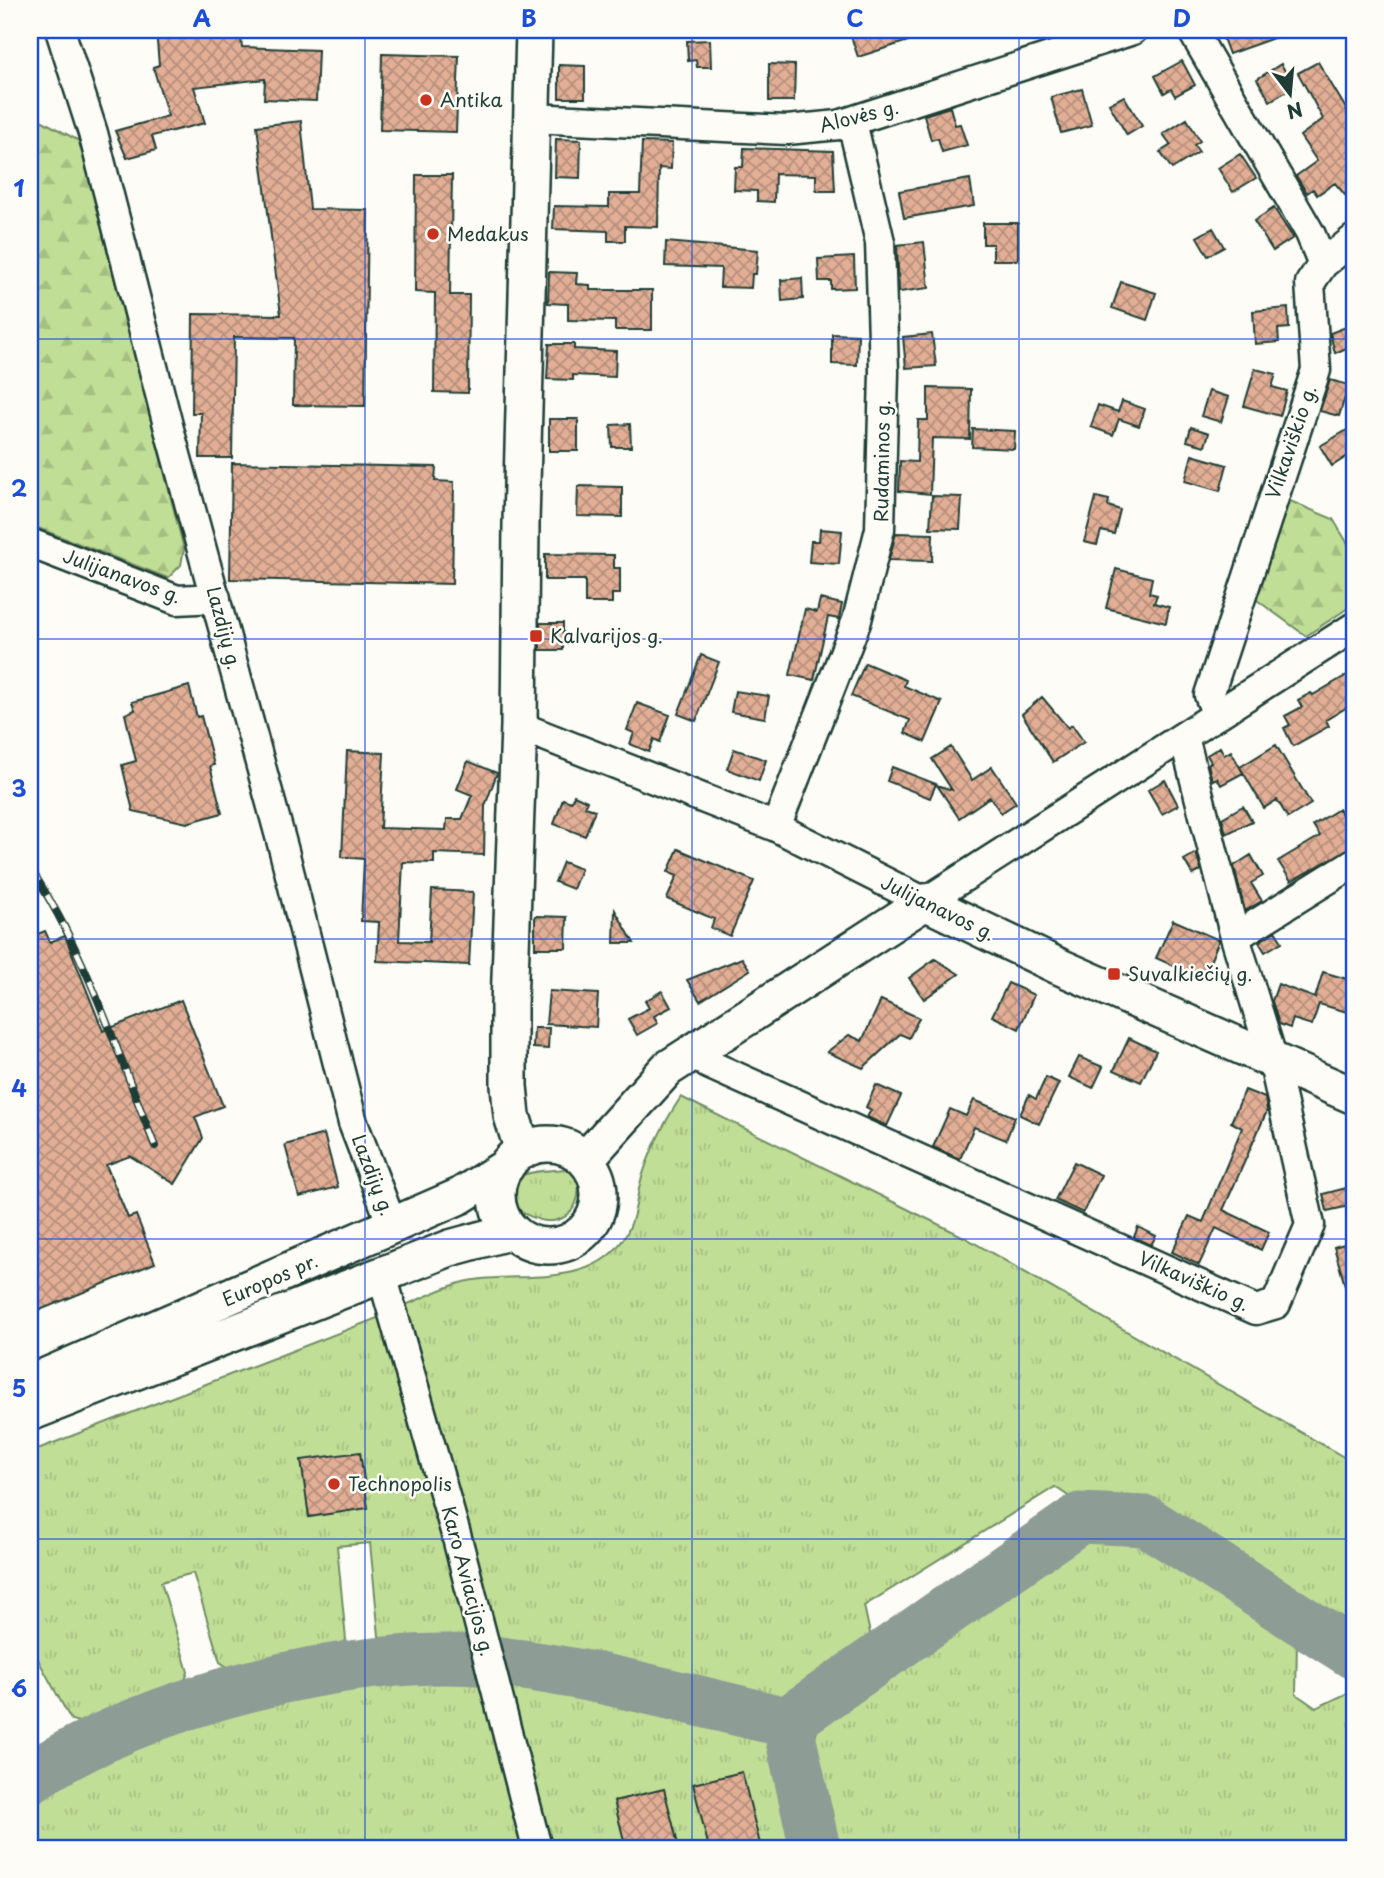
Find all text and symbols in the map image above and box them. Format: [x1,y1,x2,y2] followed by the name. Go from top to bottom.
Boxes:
[193,0,211,35] text: A
[521,0,537,35] text: B
[846,0,864,35] text: C
[1173,0,1191,35] text: D
[1254,60,1324,130] north arrow
[440,85,503,113] place label: Antika
[418,92,434,108] marker: Antika
[816,92,901,138] street label: Alovės g.
[1284,96,1306,127] text: N
[14,170,25,205] text: 1
[447,219,529,247] place label: Medakus
[425,226,441,242] marker: Medakus
[1257,381,1323,502] street label: Vilkaviškio g.
[866,400,896,522] street label: Rudaminos g.
[11,470,27,505] text: 2
[59,541,186,609] street label: Julijanavos g.
[200,583,249,672] street label: Lazdijų g.
[550,621,663,649] place label: Kalvarijos g.
[528,628,544,644] marker: Kalvarijos g.
[11,770,27,805] text: 3
[876,867,1000,947] street label: Julijanavos g.
[1128,959,1253,987] place label: Suvalkiečių g.
[1106,966,1122,982] marker: Suvalkiečių g.
[11,1070,27,1105] text: 4
[346,1130,402,1219] street label: Lazdijų g.
[1134,1243,1254,1317] street label: Vilkaviškio g.
[217,1246,322,1313] street label: Europos pr.
[12,1370,26,1405] text: 5
[348,1469,452,1497] place label: Technopolis
[326,1476,342,1492] marker: Technopolis
[435,1502,502,1659] street label: Karo Aviacijos g.
[11,1670,27,1705] text: 6

